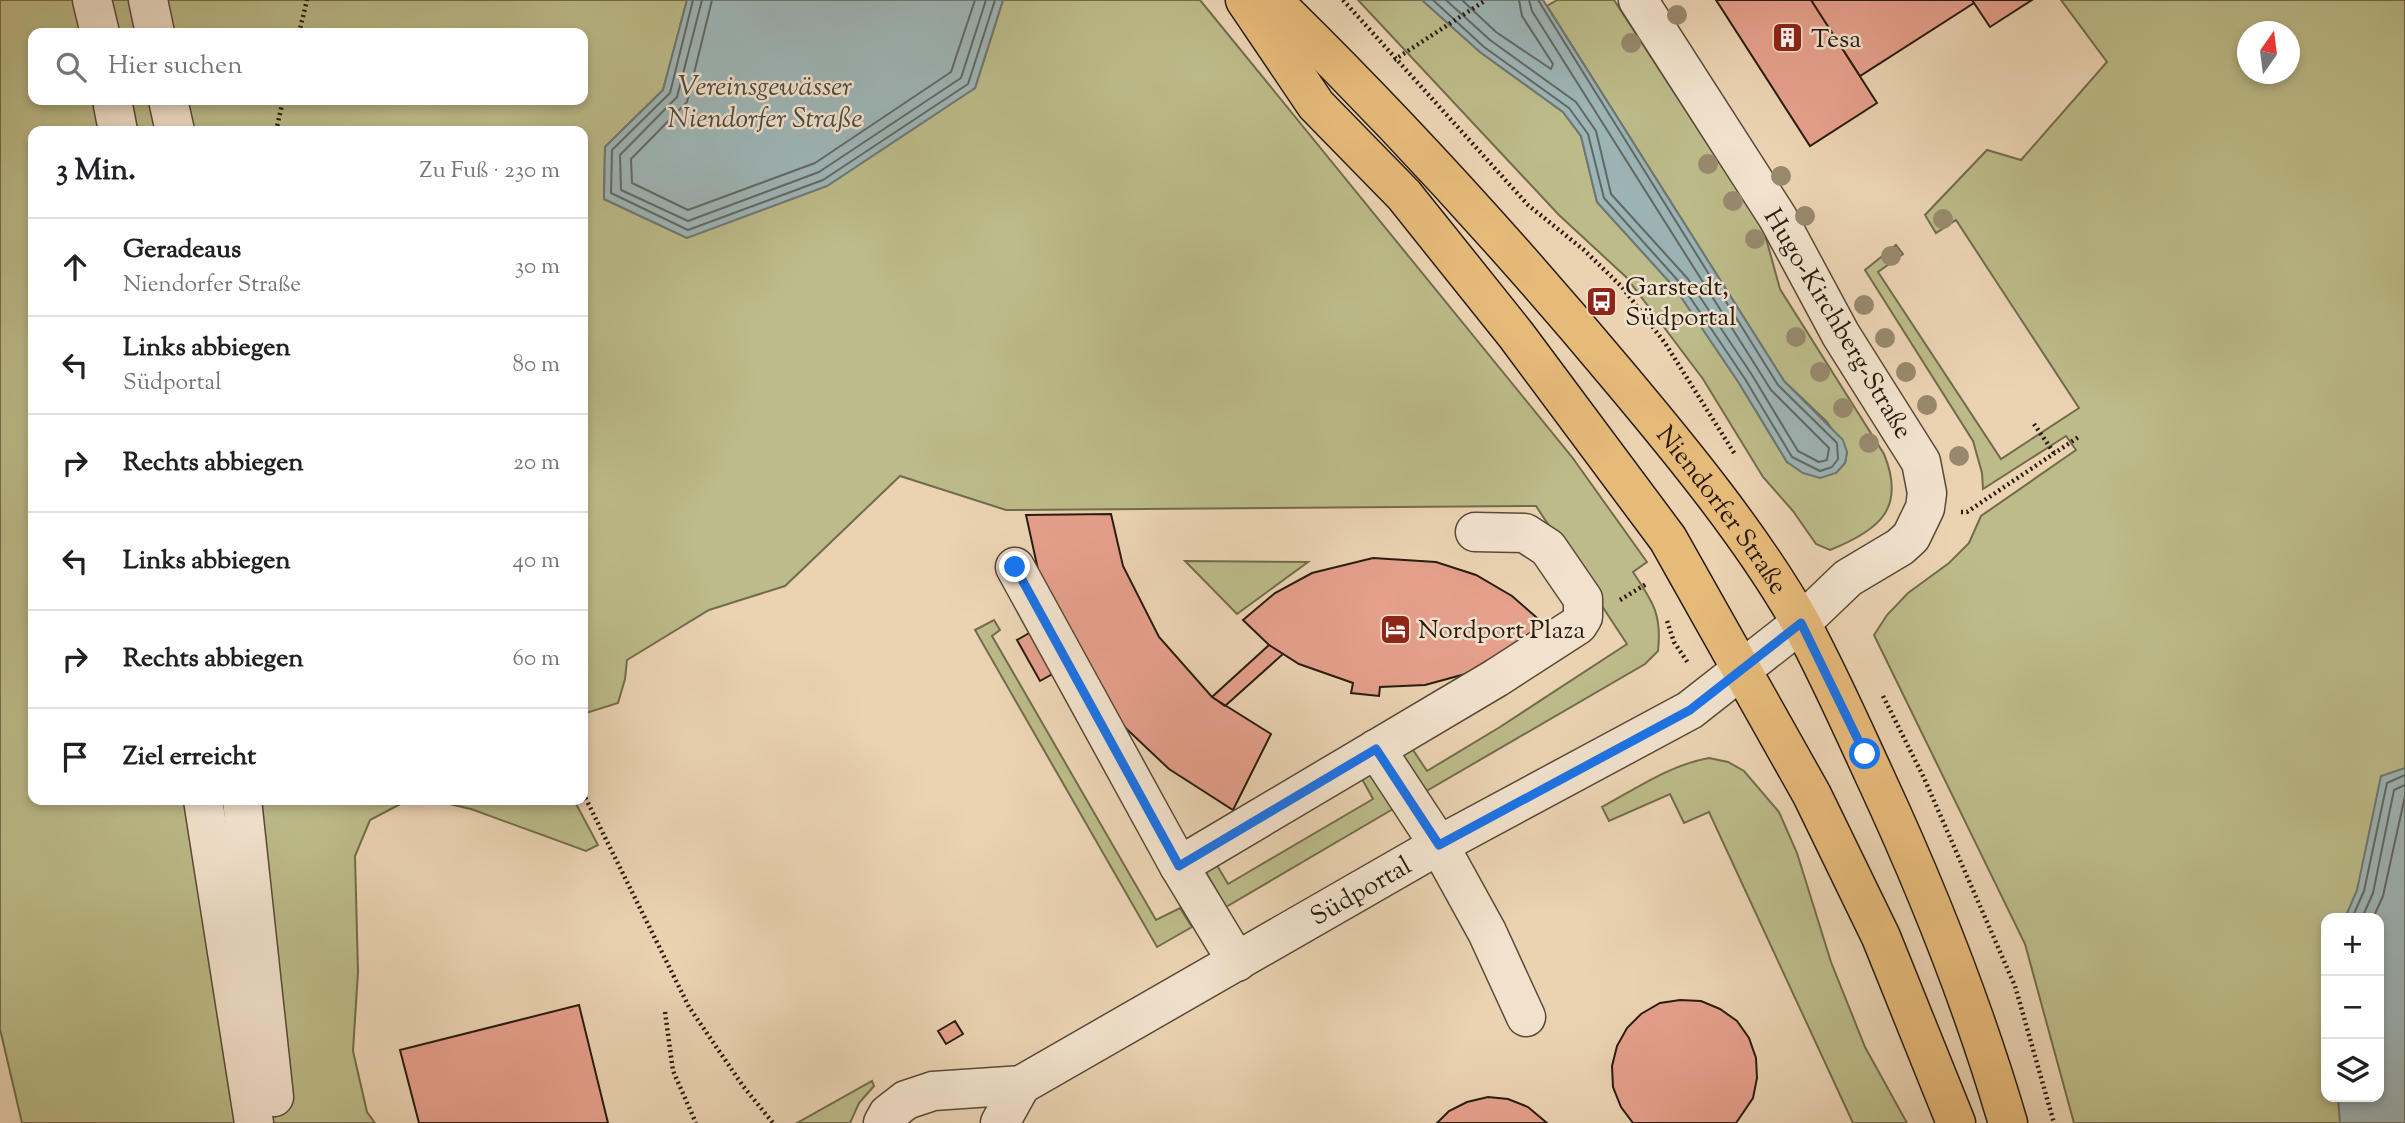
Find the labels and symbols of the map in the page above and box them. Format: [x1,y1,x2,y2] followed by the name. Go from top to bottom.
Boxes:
[1771,21,1805,55] building icon: Tesa
[2237,21,2300,84] north arrow
[1811,22,1861,59] place label: Tesa
[667,68,863,140] water label: Vereinsgewässer Niendorfer Straße
[1753,202,1920,447] street label: Hugo-Kirchberg-Straße
[1625,270,1736,337] place label: Garstedt, Südportal
[1585,284,1619,318] bus stop icon: Garstedt, Südportal
[1646,419,1795,602] street label: Niendorfer Straße
[999,551,1030,582] route end
[1378,612,1412,646] hotel icon: Nordport Plaza
[1418,613,1585,650] place label: Nordport Plaza
[1849,738,1880,769] route start
[1304,849,1419,936] street label: Südportal

